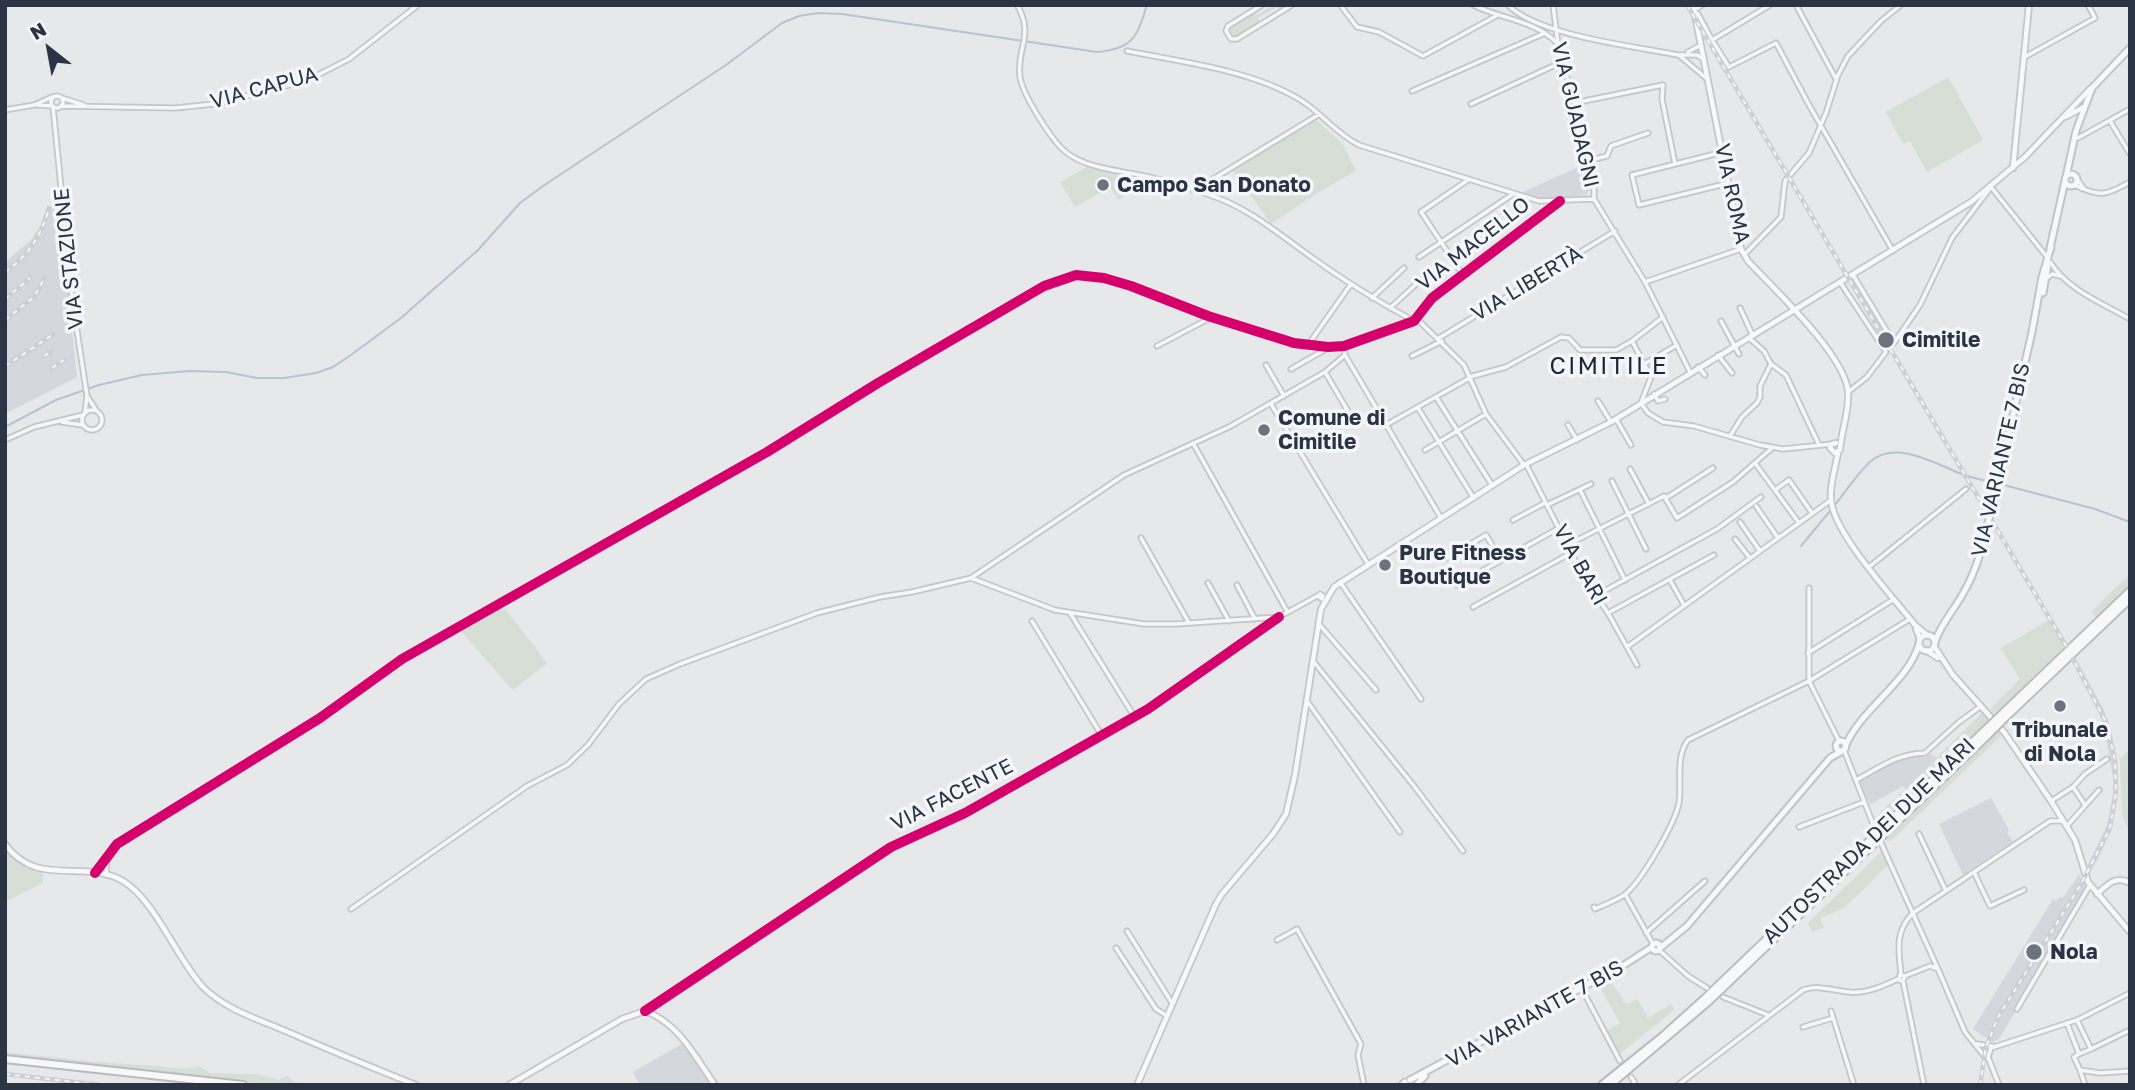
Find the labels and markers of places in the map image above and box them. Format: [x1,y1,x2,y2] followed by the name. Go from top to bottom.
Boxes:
[1117,172,1311,198] place label: Campo San Donato
[1095,177,1111,193] marker: Campo San Donato
[1902,327,1980,353] place label: Cimitile
[1876,330,1896,350] marker: Cimitile
[1278,405,1385,455] place label: Comune di Cimitile
[1256,422,1272,438] marker: Comune di Cimitile
[1399,540,1526,590] place label: Pure Fitness Boutique
[1377,557,1393,573] marker: Pure Fitness Boutique
[2052,698,2068,714] marker: Tribunale di Nola
[2012,717,2108,767] place label: Tribunale di Nola
[2050,939,2098,965] place label: Nola
[2024,942,2044,962] marker: Nola

